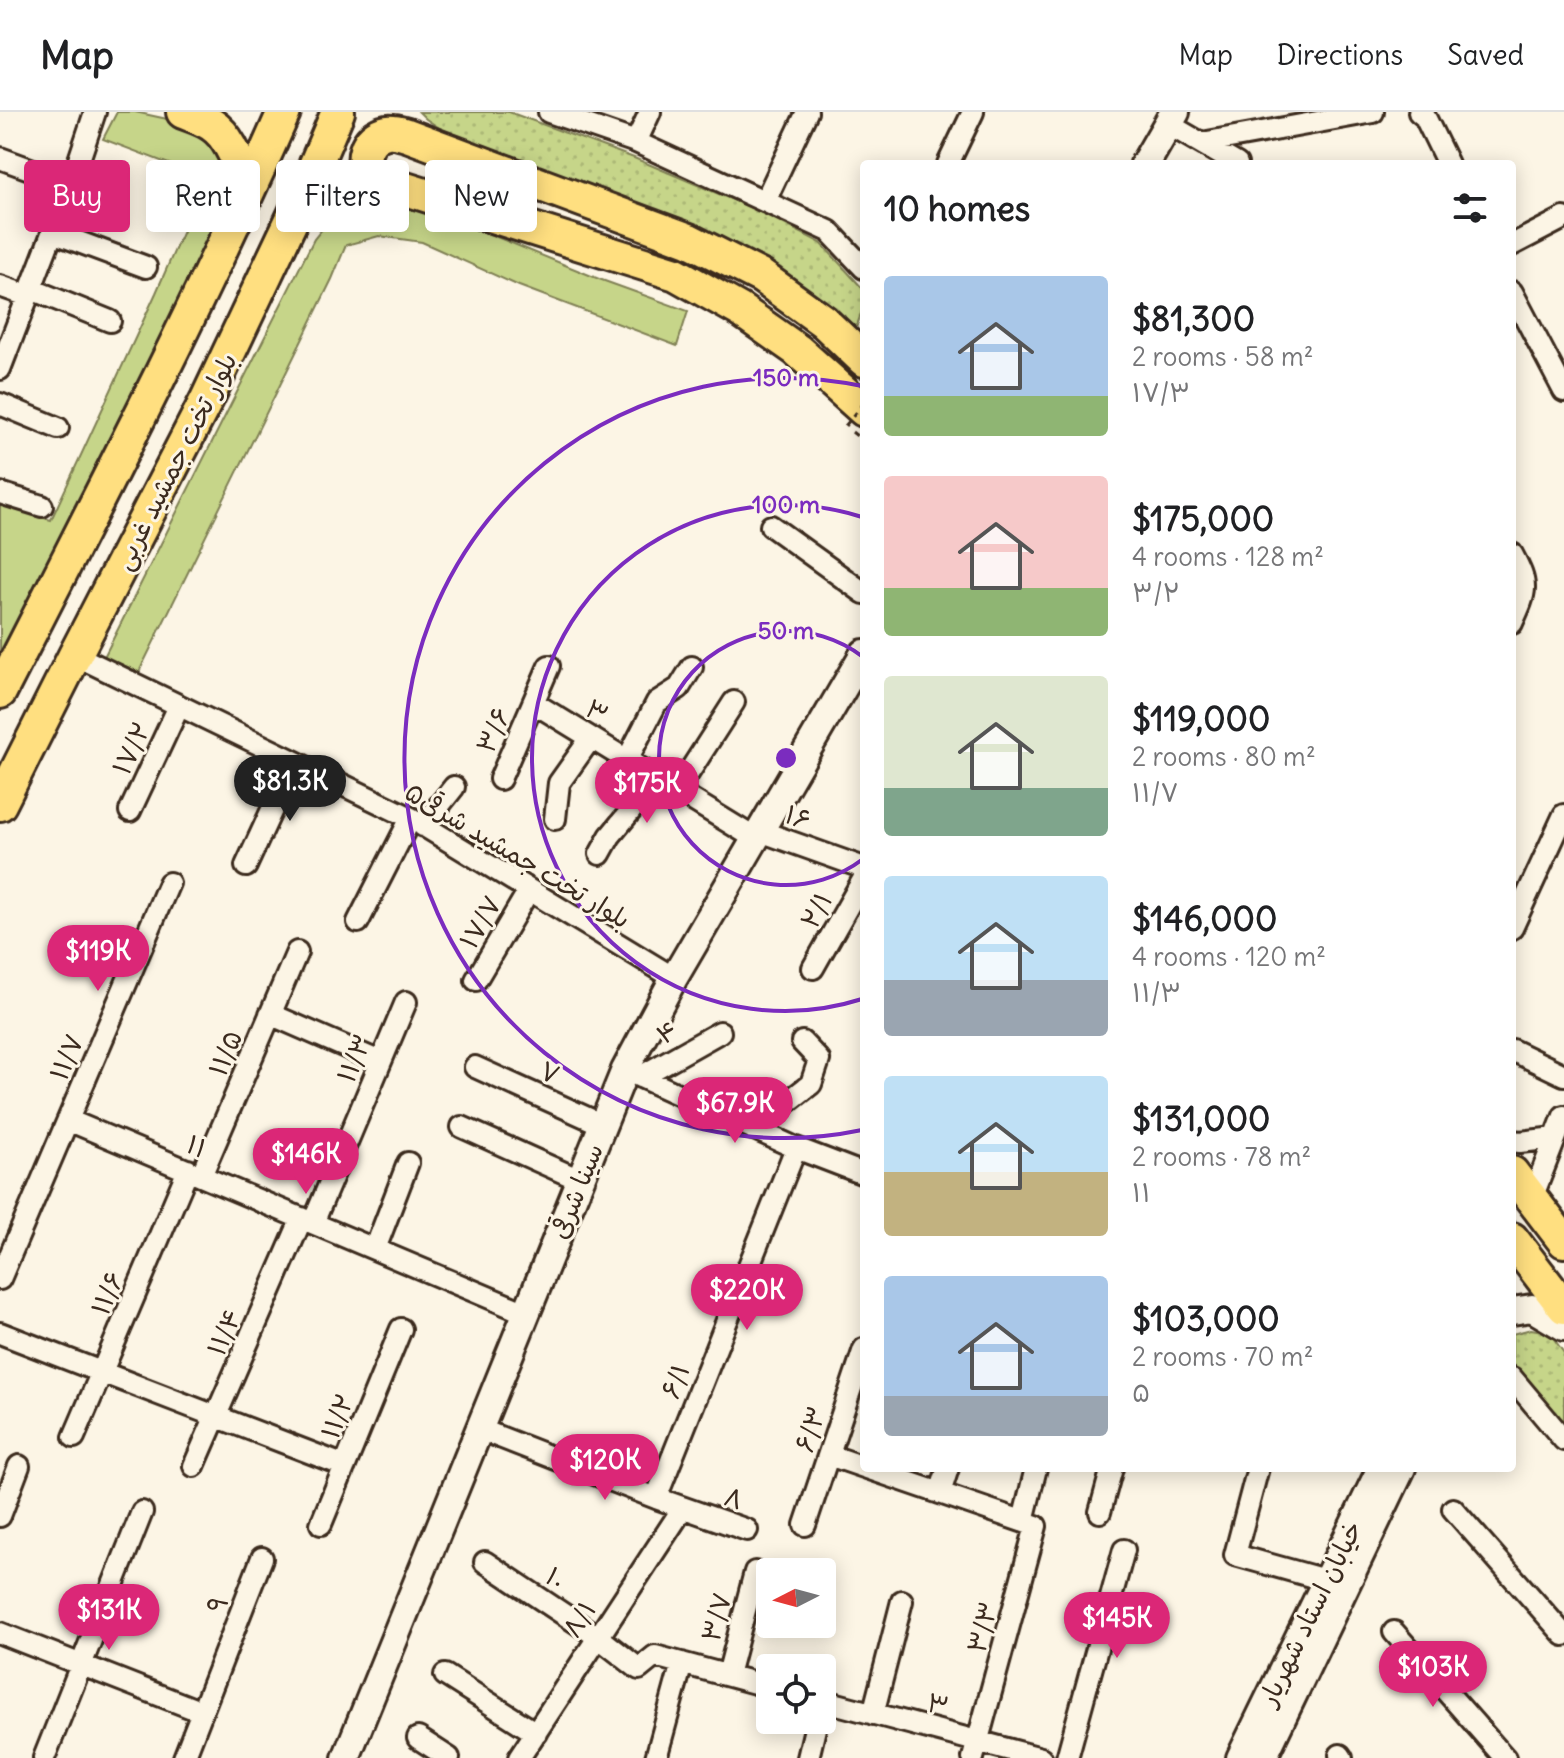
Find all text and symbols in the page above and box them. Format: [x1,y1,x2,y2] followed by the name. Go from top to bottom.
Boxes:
[40,32,114,79] text: Map
[1178,37,1233,73] text: Map
[1277,37,1403,73] text: Directions
[1447,37,1524,73] text: Saved
[24,160,130,232] chip: Buy
[146,160,260,232] chip: Rent
[276,160,409,232] chip: Filters
[425,160,537,232] chip: New
[1448,186,1492,230] icon: filters
[884,187,1030,230] text: 10 homes
[1132,297,1255,340] text: $81,300
[948,308,1044,404] icon: home
[1132,340,1313,373] text: 2 rooms · 58 m²
[106,347,245,576] street label: بلوار تخت جمشید غربی
[753,362,819,392] text: 150 m
[1132,376,1191,409] text: ۱۷/۳
[752,489,820,519] text: 100 m
[1132,497,1274,540] text: $175,000
[948,508,1044,604] icon: home
[1132,540,1324,573] text: 4 rooms · 128 m²
[1132,576,1180,609] text: ۳/۲
[758,615,814,645] text: 50 m
[579,691,615,731] street label: ۳
[1132,697,1270,740] text: $119,000
[468,702,518,758] street label: ۳/۶
[948,708,1044,804] icon: home
[104,716,158,780] street label: ۱۷/۲
[1132,740,1316,773] text: 2 rooms · 80 m²
[772,744,800,772] centre of rings
[225,755,355,823] pin: $81.3K
[591,757,703,825] pin: $175K
[252,764,328,797] text: $81.3K
[613,766,681,799] text: $175K
[399,775,637,935] street label: بلوار تخت جمشید شرقی۵
[1132,776,1179,809] text: ۱۱/۷
[781,797,815,837] street label: ۱۶
[793,886,839,934] street label: ۲/۱
[452,890,508,954] street label: ۱۷/۷
[1132,897,1277,940] text: $146,000
[948,908,1044,1004] icon: home
[42,925,154,993] pin: $119K
[65,934,131,967] text: $119K
[1132,940,1326,973] text: 4 rooms · 120 m²
[1132,976,1182,1009] text: ۱۱/۳
[650,1013,684,1051] street label: ۴
[201,1025,249,1081] street label: ۱۱/۵
[42,1029,90,1085] street label: ۱۱/۷
[329,1029,379,1087] street label: ۱۱/۳
[535,1053,565,1091] street label: ۷
[670,1077,800,1145] pin: $67.9K
[696,1086,774,1119] text: $67.9K
[1132,1097,1270,1140] text: $131,000
[948,1108,1044,1204] icon: home
[182,1127,212,1165] street label: ۱۱
[250,1128,362,1196] pin: $146K
[271,1137,341,1170] text: $146K
[542,1138,610,1244] street label: سینا شرقی
[1132,1140,1311,1173] text: 2 rooms · 78 m²
[1132,1176,1151,1209] text: ۱۱
[691,1264,803,1332] pin: $220K
[83,1266,131,1320] street label: ۱۱/۶
[709,1273,785,1306] text: $220K
[1132,1297,1280,1340] text: $103,000
[199,1303,249,1361] street label: ۱۱/۴
[948,1308,1044,1404] icon: home
[1132,1340,1313,1373] text: 2 rooms · 70 m²
[653,1359,697,1403] street label: ۶/۱
[1132,1376,1150,1409] text: ۵
[313,1389,361,1443] street label: ۱۱/۲
[787,1402,833,1456] street label: ۶/۳
[549,1434,661,1502] pin: $120K
[569,1443,641,1476] text: $120K
[720,1479,748,1517] street label: ۸
[1250,1515,1369,1713] street label: خیابان استاد شهریار
[756,1558,836,1638] north arrow
[756,1558,836,1734] map controls
[539,1559,573,1597] street label: ۱۰
[53,1584,165,1652] pin: $131K
[694,1589,738,1645] street label: ۳/۷
[199,1590,235,1618] street label: ۹
[1061,1592,1173,1660] pin: $145K
[76,1593,142,1626] text: $131K
[555,1594,603,1644] street label: ۸/۱
[959,1598,1005,1656] street label: ۳/۳
[1082,1601,1152,1634] text: $145K
[1377,1641,1489,1709] pin: $103K
[1397,1650,1469,1683] text: $103K
[756,1654,836,1734] button: locate
[923,1685,953,1723] street label: ۳

